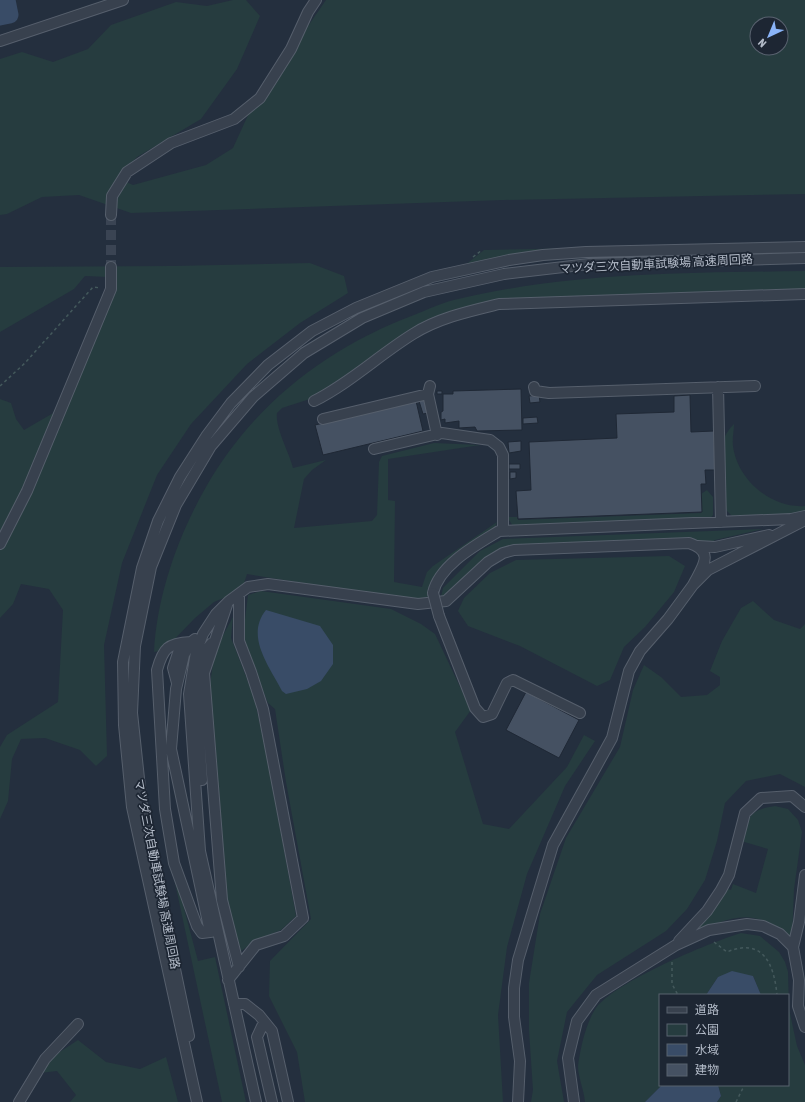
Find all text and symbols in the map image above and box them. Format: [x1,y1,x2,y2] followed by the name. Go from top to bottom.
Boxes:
[749,16,789,56] north arrow
[756,37,769,50] text: N
[559,252,753,276] street label: マツダ三次自動車試験場 高速周回路
[132,778,182,970] street label: マツダ三次自動車試験場 高速周回路
[659,994,789,1086] legend
[695,1003,719,1017] text: 道路
[695,1023,719,1037] text: 公園
[695,1043,719,1057] text: 水域
[695,1063,719,1077] text: 建物

